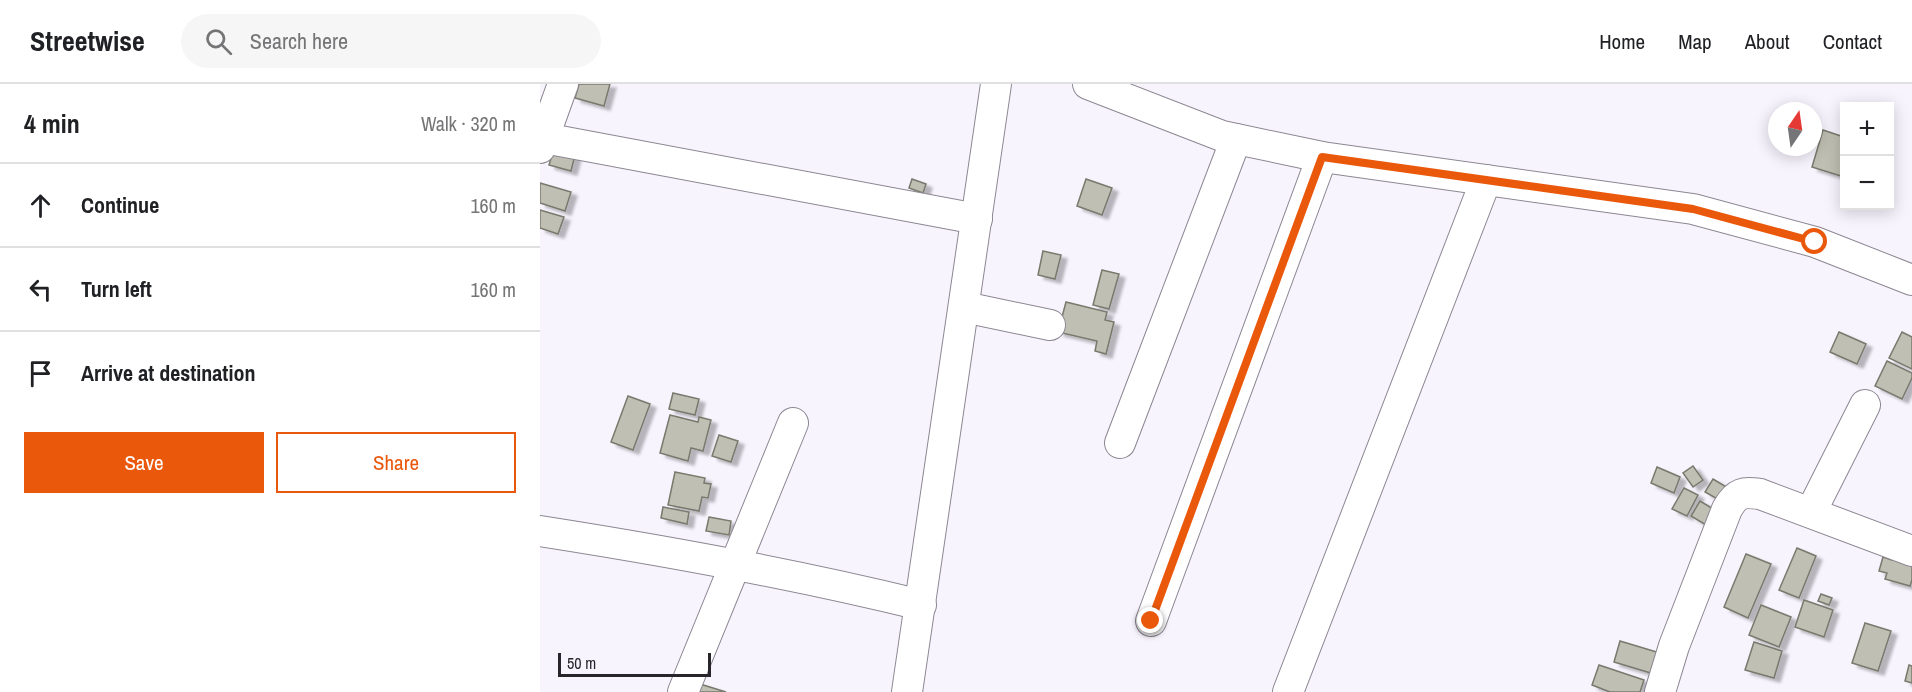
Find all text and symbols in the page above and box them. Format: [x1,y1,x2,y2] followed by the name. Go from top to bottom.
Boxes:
[181,14,601,68] search box
[30,22,145,60] text: Streetwise
[202,25,235,58] icon: search
[250,26,348,56] text: Search here
[1599,27,1645,56] text: Home
[1678,27,1712,56] text: Map
[1745,27,1790,56] text: About
[1823,27,1882,56] text: Contact
[1768,102,1822,156] north arrow
[1840,102,1894,210] map controls
[1840,102,1894,156] button: +
[24,106,80,141] text: 4 min
[421,110,516,137] text: Walk · 320 m
[1840,156,1894,210] button: −
[24,189,57,222] icon: ahead
[81,190,159,220] text: Continue
[470,192,516,219] text: 160 m
[1801,228,1827,254] route start
[24,273,57,306] icon: left
[81,274,152,304] text: Turn left
[470,276,516,303] text: 160 m
[24,357,57,390] icon: arrive
[81,358,255,388] text: Arrive at destination
[24,432,264,493] button: Save
[276,432,516,493] button: Share
[1137,607,1163,633] route end
[558,650,711,678] scale bar
[567,652,596,674] text: 50 m

